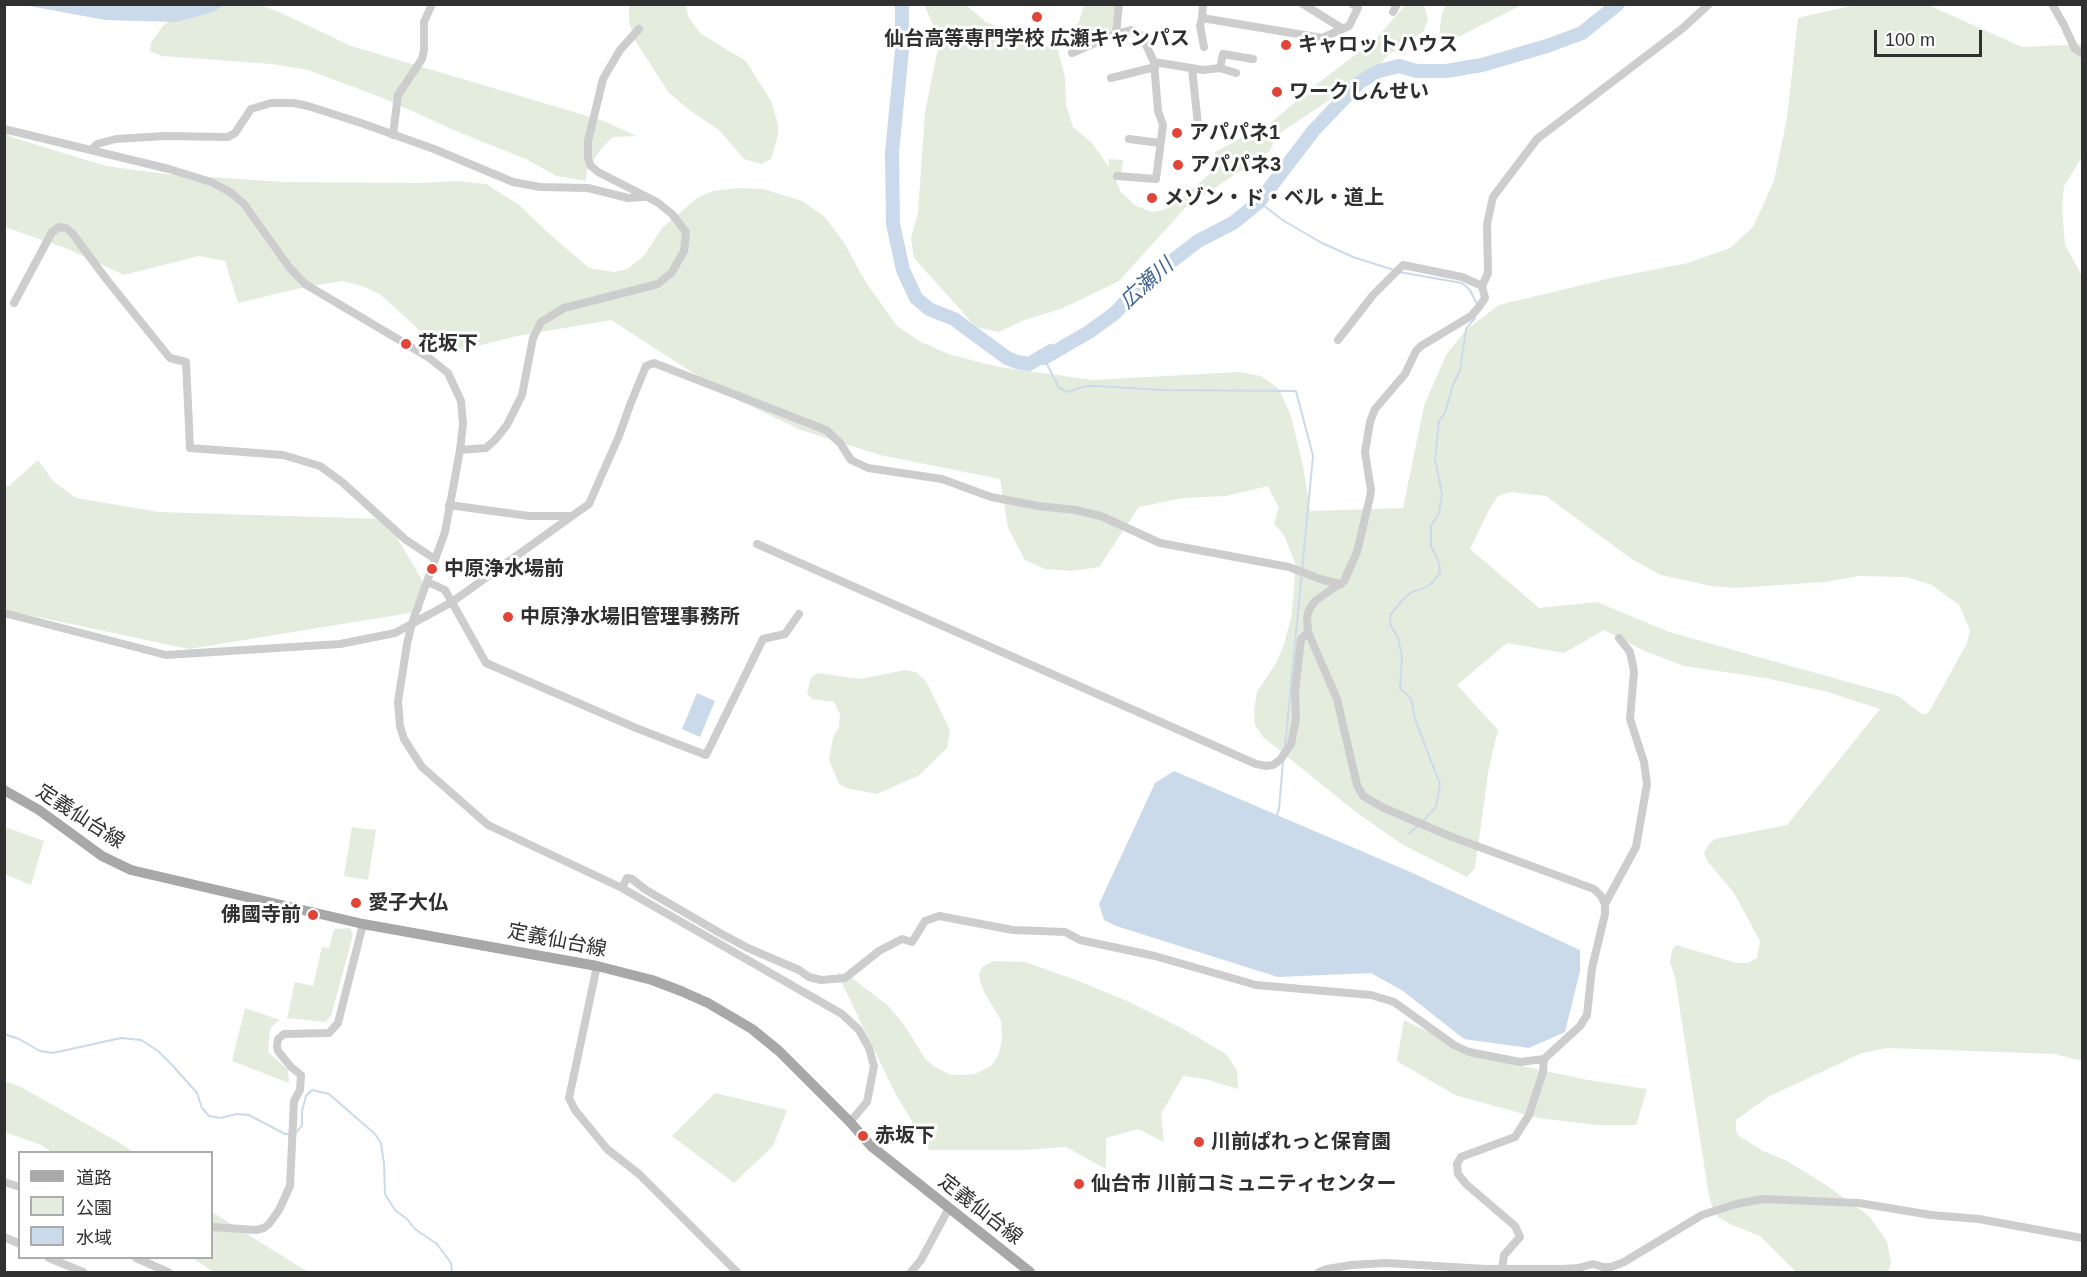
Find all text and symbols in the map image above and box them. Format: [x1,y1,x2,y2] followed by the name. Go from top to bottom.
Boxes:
[1030,10,1044,24] marker: 仙台高等専門学校 広瀬キャンパス
[1877,18,1985,56] scale bar
[884,27,1190,51] place label: 仙台高等専門学校 広瀬キャンパス
[1885,30,1935,50] text: 100 m
[1298,33,1458,57] place label: キャロットハウス
[1279,38,1293,52] marker: キャロットハウス
[1289,80,1429,104] place label: ワークしんせい
[1270,85,1284,99] marker: ワークしんせい
[1189,121,1280,145] place label: アパパネ1
[1170,126,1184,140] marker: アパパネ1
[1190,153,1281,177] place label: アパパネ3
[1171,158,1185,172] marker: アパパネ3
[1164,186,1384,210] place label: メゾン・ド・ベル・道上
[1145,191,1159,205] marker: メゾン・ド・ベル・道上
[1115,254,1179,314] water label: 広瀬川
[418,332,478,356] place label: 花坂下
[399,337,413,351] marker: 花坂下
[444,557,564,581] place label: 中原浄水場前
[425,562,439,576] marker: 中原浄水場前
[520,605,740,629] place label: 中原浄水場旧管理事務所
[501,610,515,624] marker: 中原浄水場旧管理事務所
[32,780,128,854] street label: 定義仙台線
[368,891,448,915] place label: 愛子大仏
[349,896,363,910] marker: 愛子大仏
[221,903,301,927] place label: 佛國寺前
[306,908,320,922] marker: 佛國寺前
[506,920,608,962] street label: 定義仙台線
[875,1124,935,1148] place label: 赤坂下
[856,1129,870,1143] marker: 赤坂下
[1211,1130,1391,1154] place label: 川前ぱれっと保育園
[1192,1135,1206,1149] marker: 川前ぱれっと保育園
[18,1151,213,1259] legend
[76,1168,112,1188] text: 道路
[933,1170,1027,1250] street label: 定義仙台線
[1091,1172,1397,1196] place label: 仙台市 川前コミュニティセンター
[1072,1177,1086,1191] marker: 仙台市 川前コミュニティセンター
[76,1198,112,1218] text: 公園
[76,1228,112,1248] text: 水域

